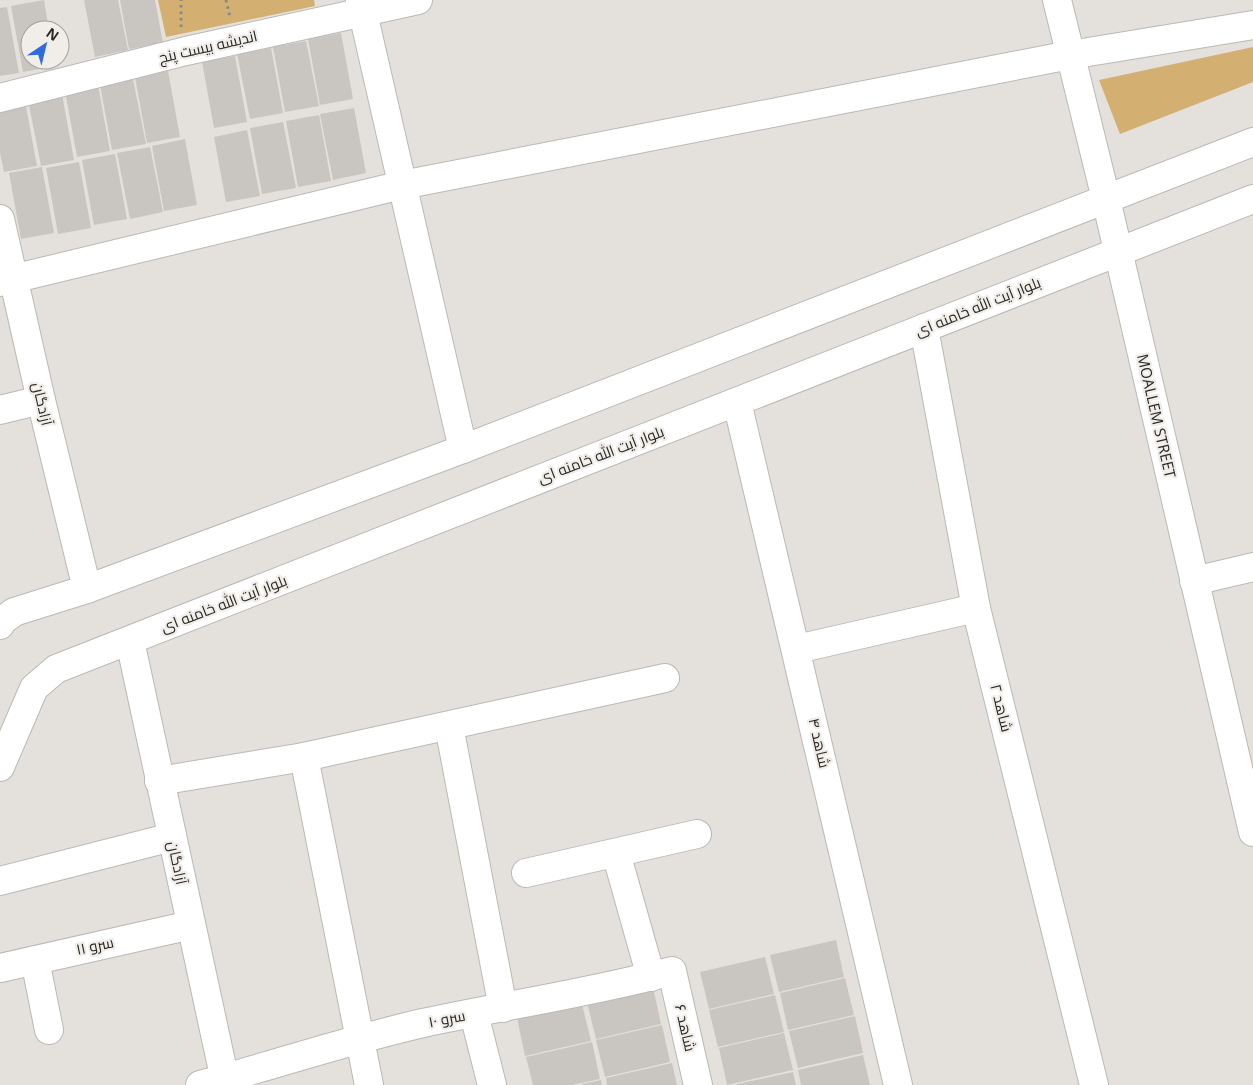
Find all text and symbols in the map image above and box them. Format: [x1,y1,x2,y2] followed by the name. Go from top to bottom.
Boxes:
[20,20,70,70] north arrow
[43,23,63,45] text: N
[156,25,260,69] street label: اندیشه بیست پنج
[912,272,1044,341] street label: بلوار آیت الله خامنه ای
[1133,352,1181,480] street label: MOALLEM STREET
[27,380,58,428] street label: آزادگان
[535,421,667,488] street label: بلوار آیت الله خامنه ای
[158,570,290,637] street label: بلوار آیت الله خامنه ای
[986,682,1018,734] street label: شاهد ۲
[805,716,835,770] street label: شاهد ۴
[163,839,192,887] street label: آزادگان
[74,931,115,959] street label: سرو ۱۱
[671,1002,701,1053] street label: شاهد ۶
[427,1005,467,1031] street label: سرو ۱۰

